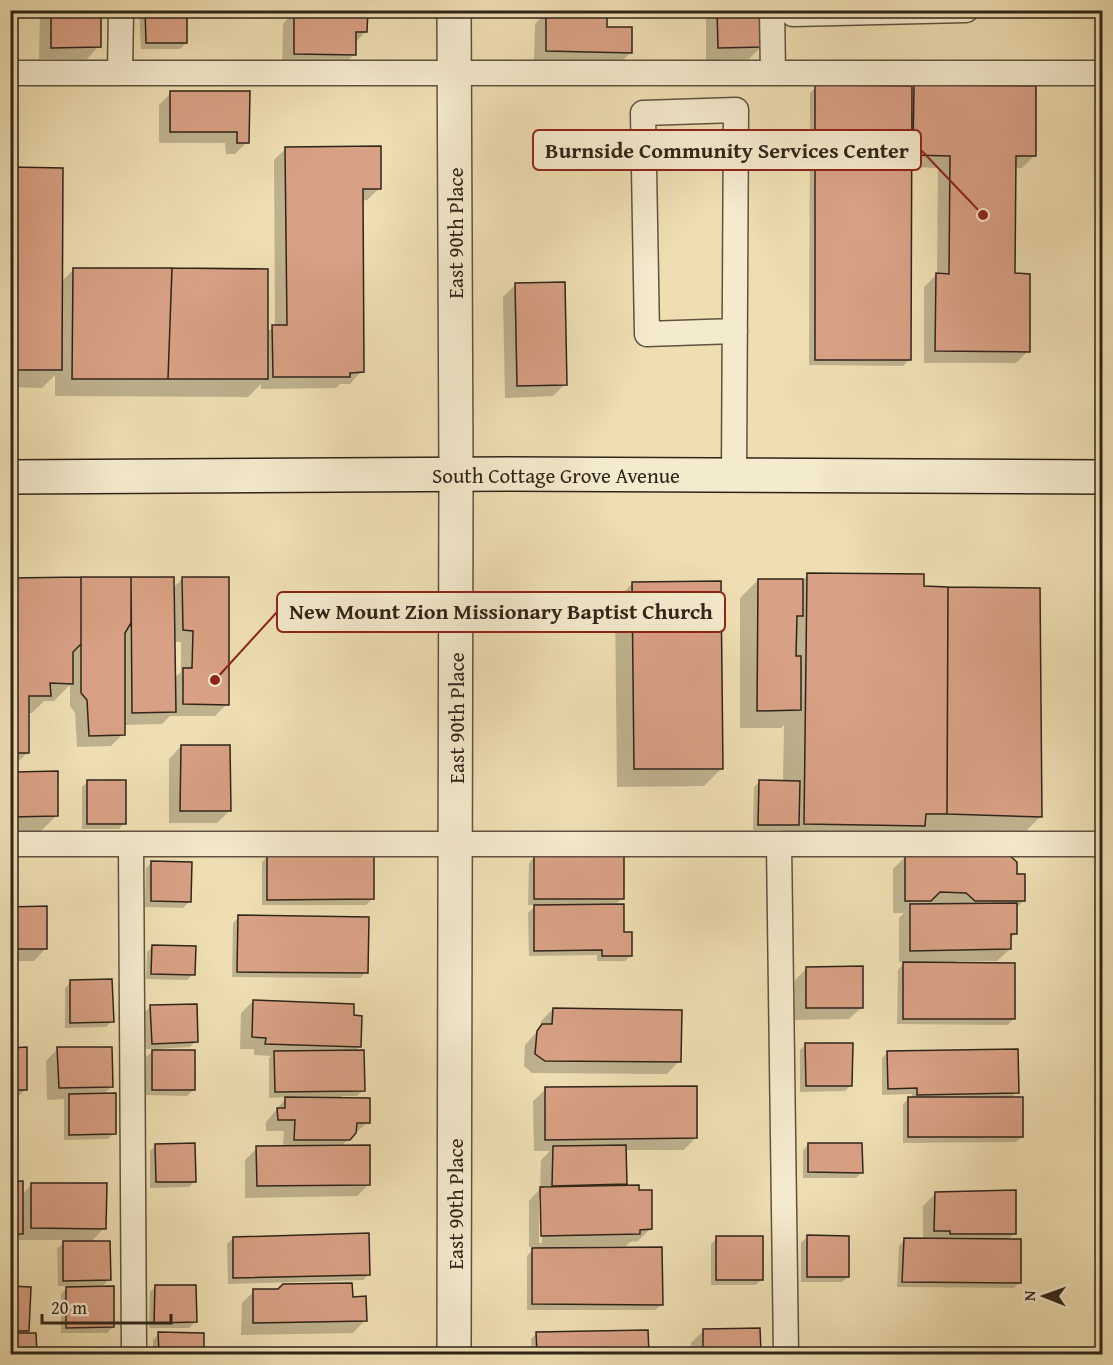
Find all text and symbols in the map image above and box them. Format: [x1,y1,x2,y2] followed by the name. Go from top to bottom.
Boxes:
[533,130,921,170] callout: Burnside Community Services Center
[545,134,909,166] text: Burnside Community Services Center
[440,167,471,299] street label: East 90th Place
[432,460,680,491] street label: South Cottage Grove Avenue
[277,592,725,632] callout: New Mount Zion Missionary Baptist Church
[289,595,713,627] text: New Mount Zion Missionary Baptist Church
[441,652,472,784] street label: East 90th Place
[440,1138,471,1270] street label: East 90th Place
[1014,1266,1074,1326] north arrow
[42,1287,171,1325] scale bar
[1017,1290,1041,1301] text: N
[51,1294,87,1321] text: 20 m

